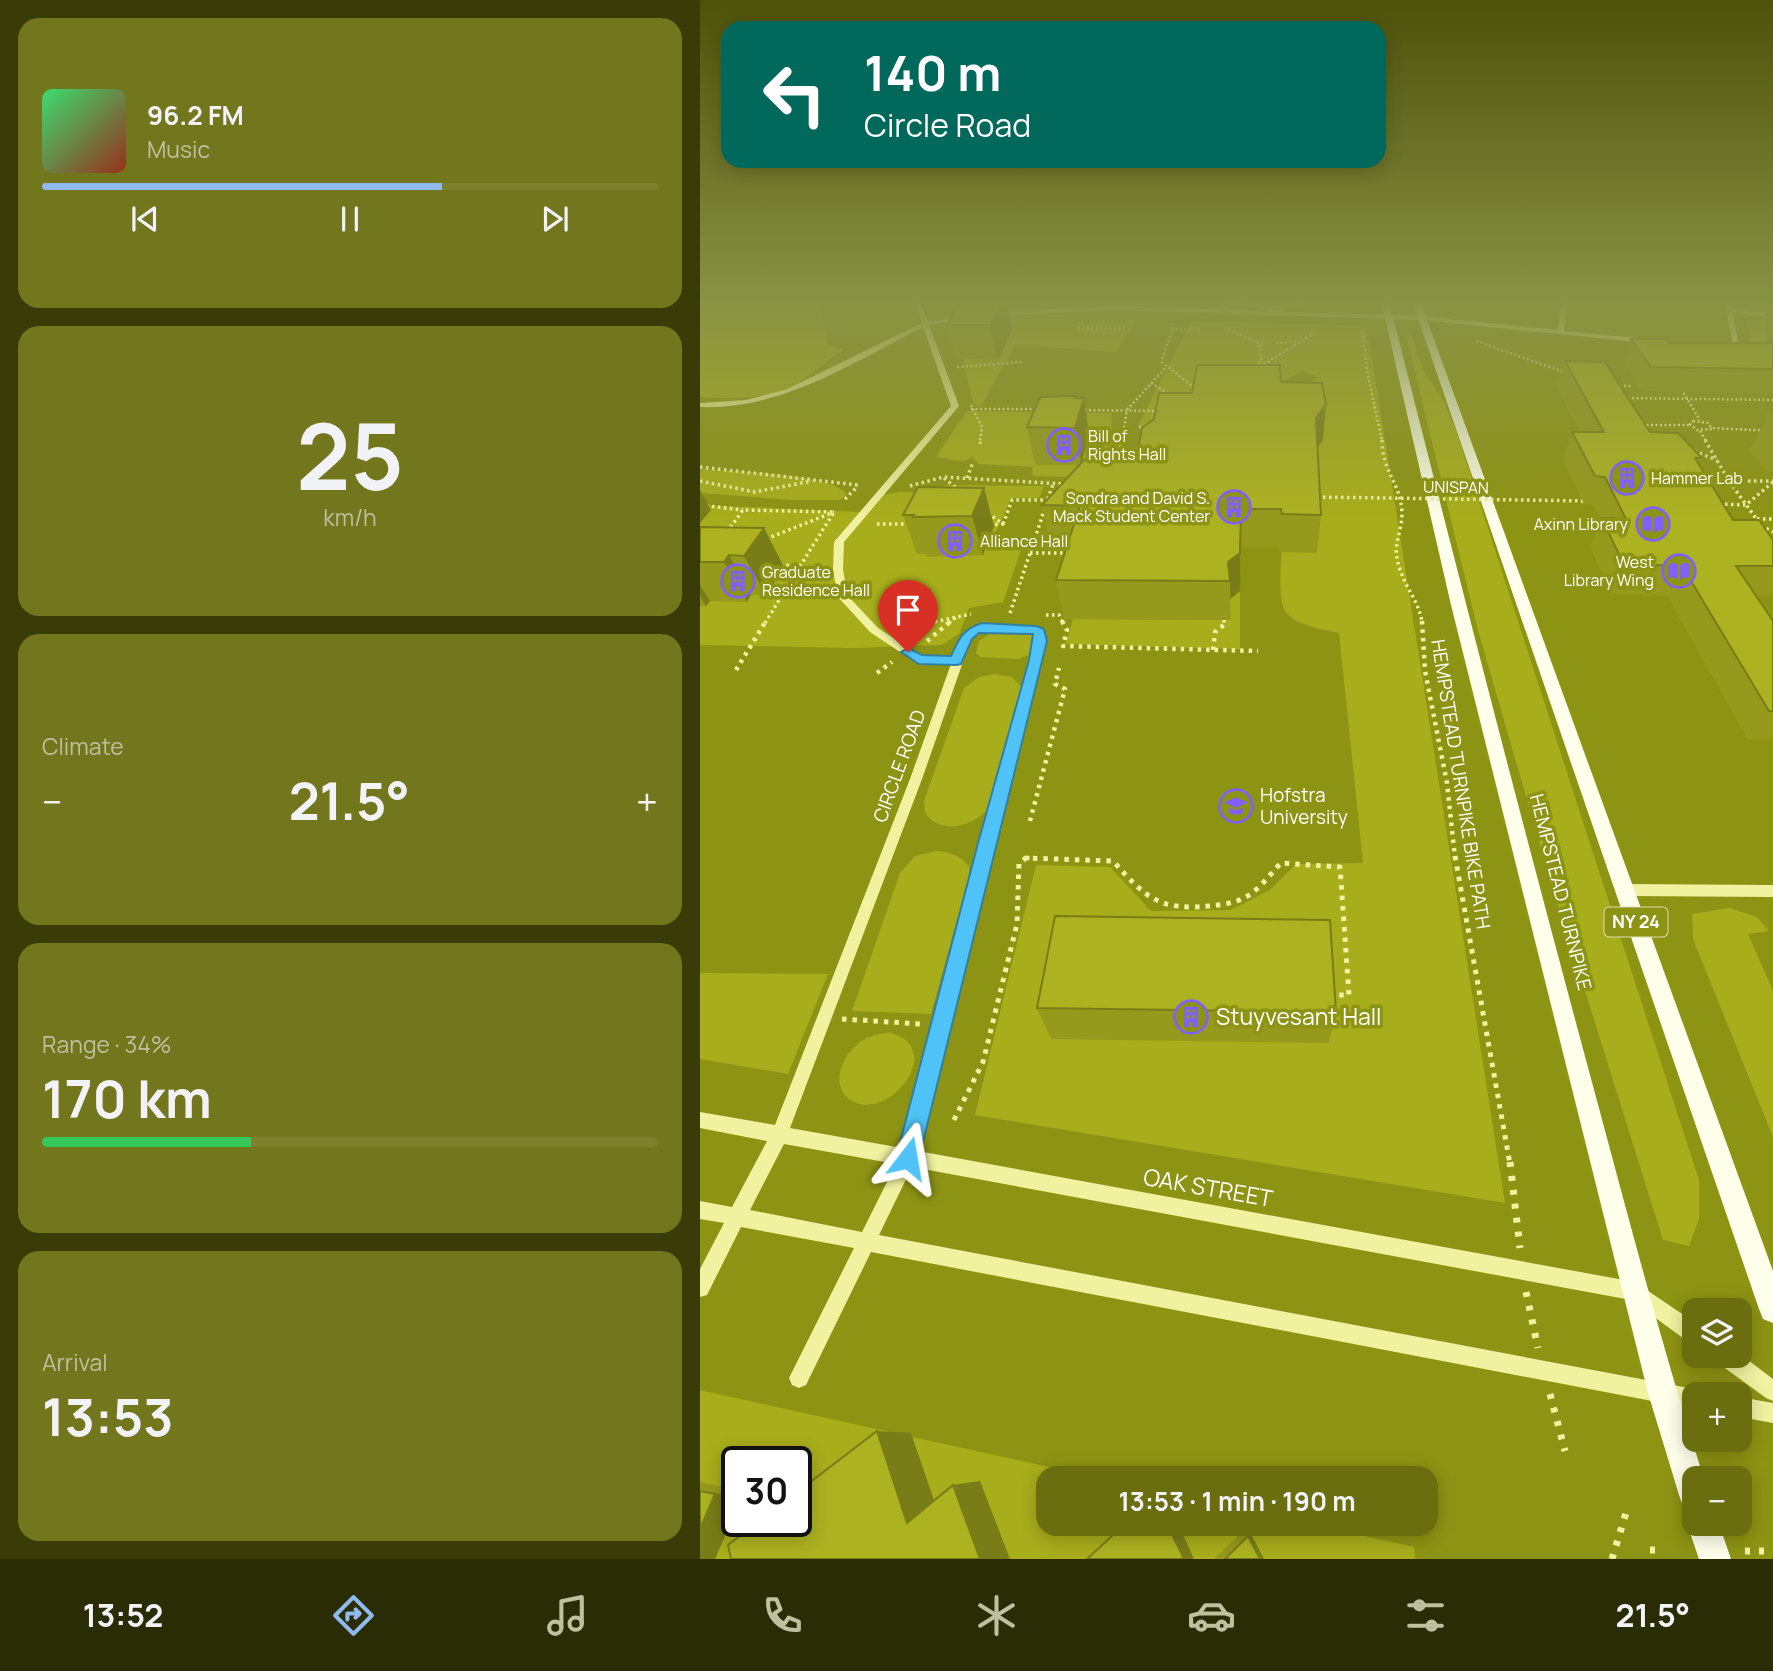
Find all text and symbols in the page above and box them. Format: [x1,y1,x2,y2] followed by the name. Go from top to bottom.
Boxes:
[864,39,1001,106] text: 140 m
[749,49,840,140] icon: left
[147,97,244,133] text: 96.2 FM
[864,103,1031,147] text: Circle Road
[147,133,210,165] text: Music
[126,200,164,238] icon: previous
[331,200,369,238] icon: pause
[536,200,574,238] icon: next
[296,393,404,517] text: 25
[1088,425,1166,465] place label: Bill of Rights Hall
[1045,426,1083,464] building icon: Bill of Rights Hall
[1608,459,1646,497] building icon: Hammer Lab
[1651,467,1743,489] place label: Hammer Lab
[1423,475,1489,499] street label: UNISPAN
[1053,487,1210,527] place label: Sondra and David S. Mack Student Center
[1215,488,1253,526] building icon: Sondra and David S. Mack Student Center
[323,501,377,533] text: km/h
[1634,505,1672,543] library icon: Axinn Library
[1534,513,1629,535] place label: Axinn Library
[936,522,974,560] building icon: Alliance Hall
[980,530,1068,552] place label: Alliance Hall
[1564,551,1654,591] place label: West Library Wing
[1660,552,1698,590] library icon: West Library Wing
[762,561,870,601] place label: Graduate Residence Hall
[719,562,757,600] building icon: Graduate Residence Hall
[878,580,938,652] pin
[889,591,927,629] icon: arrive
[1425,637,1497,931] street label: HEMPSTEAD TURNPIKE BIKE PATH
[867,706,931,826] street label: CIRCLE ROAD
[42,730,124,762] text: Climate
[289,765,410,836] text: 21.5°
[42,775,63,827] text: −
[636,775,658,827] text: +
[1260,782,1348,830] place label: Hofstra University
[1217,787,1255,825] school or university icon: Hofstra University
[1524,791,1598,993] street label: HEMPSTEAD TURNPIKE
[1604,908,1668,937] road number: NY 24
[1172,998,1210,1036] building icon: Stuyvesant Hall
[1216,1000,1381,1032] place label: Stuyvesant Hall
[42,1028,171,1060] text: Range · 34%
[42,1063,212,1134] text: 170 km
[871,1121,945,1195] position arrow
[1141,1160,1276,1214] street label: OAK STREET
[1682,1298,1752,1536] map controls
[1682,1298,1752,1368] button: layers
[42,1346,108,1378] text: Arrival
[42,1381,174,1452] text: 13:53
[1682,1382,1752,1452] button: +
[721,1446,812,1537] speed limit sign: 30
[1682,1466,1752,1536] button: −
[1118,1483,1356,1519] text: 13:53 · 1 min · 190 m
[329,1591,378,1640] icon: directions
[543,1591,592,1640] icon: music
[758,1591,807,1640] icon: phone
[972,1591,1021,1640] icon: climate
[1187,1591,1236,1640] icon: car
[1401,1591,1450,1640] icon: filters
[83,1593,163,1637] text: 13:52
[1616,1593,1690,1637] text: 21.5°

